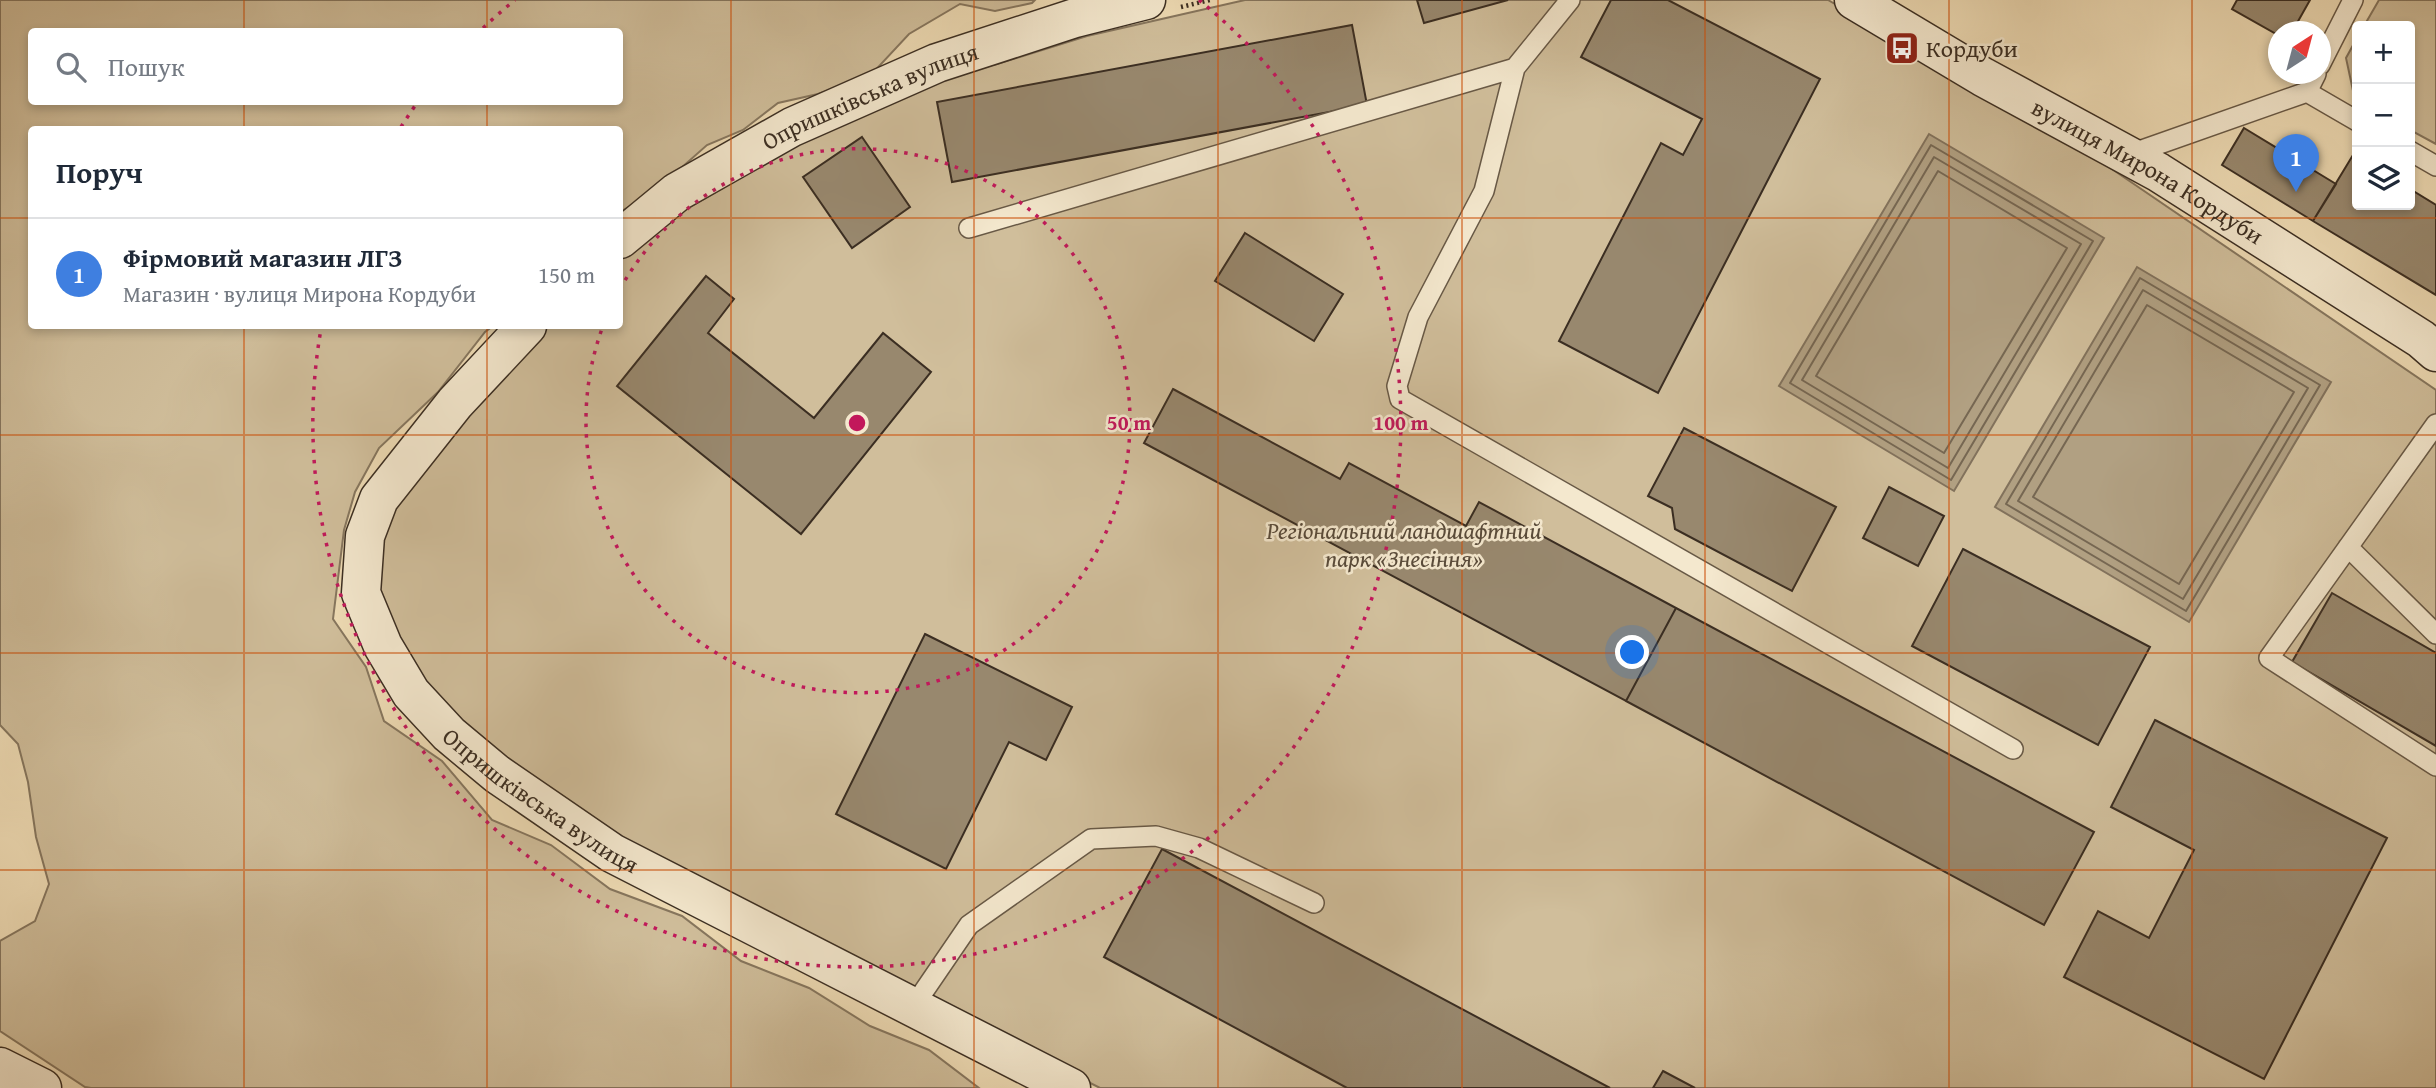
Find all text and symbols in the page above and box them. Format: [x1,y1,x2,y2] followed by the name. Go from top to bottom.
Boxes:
[2268,21,2331,84] north arrow
[2352,21,2415,210] map controls
[2352,21,2415,84] button: +
[28,28,623,105] search box
[1883,29,1921,67] bus stop icon: Кордуби
[1926,31,2018,66] place label: Кордуби
[755,33,982,158] street label: Опришківська вулиця
[108,47,185,86] text: Пошук
[52,48,90,86] icon: search
[2352,84,2415,147] button: −
[2026,89,2271,252] street label: вулиця Мирона Кордуби
[2273,134,2319,192] pin: 1
[2352,147,2415,210] button: layers
[56,150,143,194] text: Поруч
[123,238,403,277] text: Фірмовий магазин ЛГЗ
[73,258,85,291] text: 1
[538,258,595,291] text: 150 m
[123,277,476,310] text: Магазин · вулиця Мирона Кордуби
[1107,407,1151,438] text: 50 m
[1373,407,1429,438] text: 100 m
[845,411,869,435] centre of rings
[1265,513,1542,576] park label: Регіональний ландшафтний парк «Знесіння»
[1615,635,1649,669] your location
[435,719,645,881] street label: Опришківська вулиця

